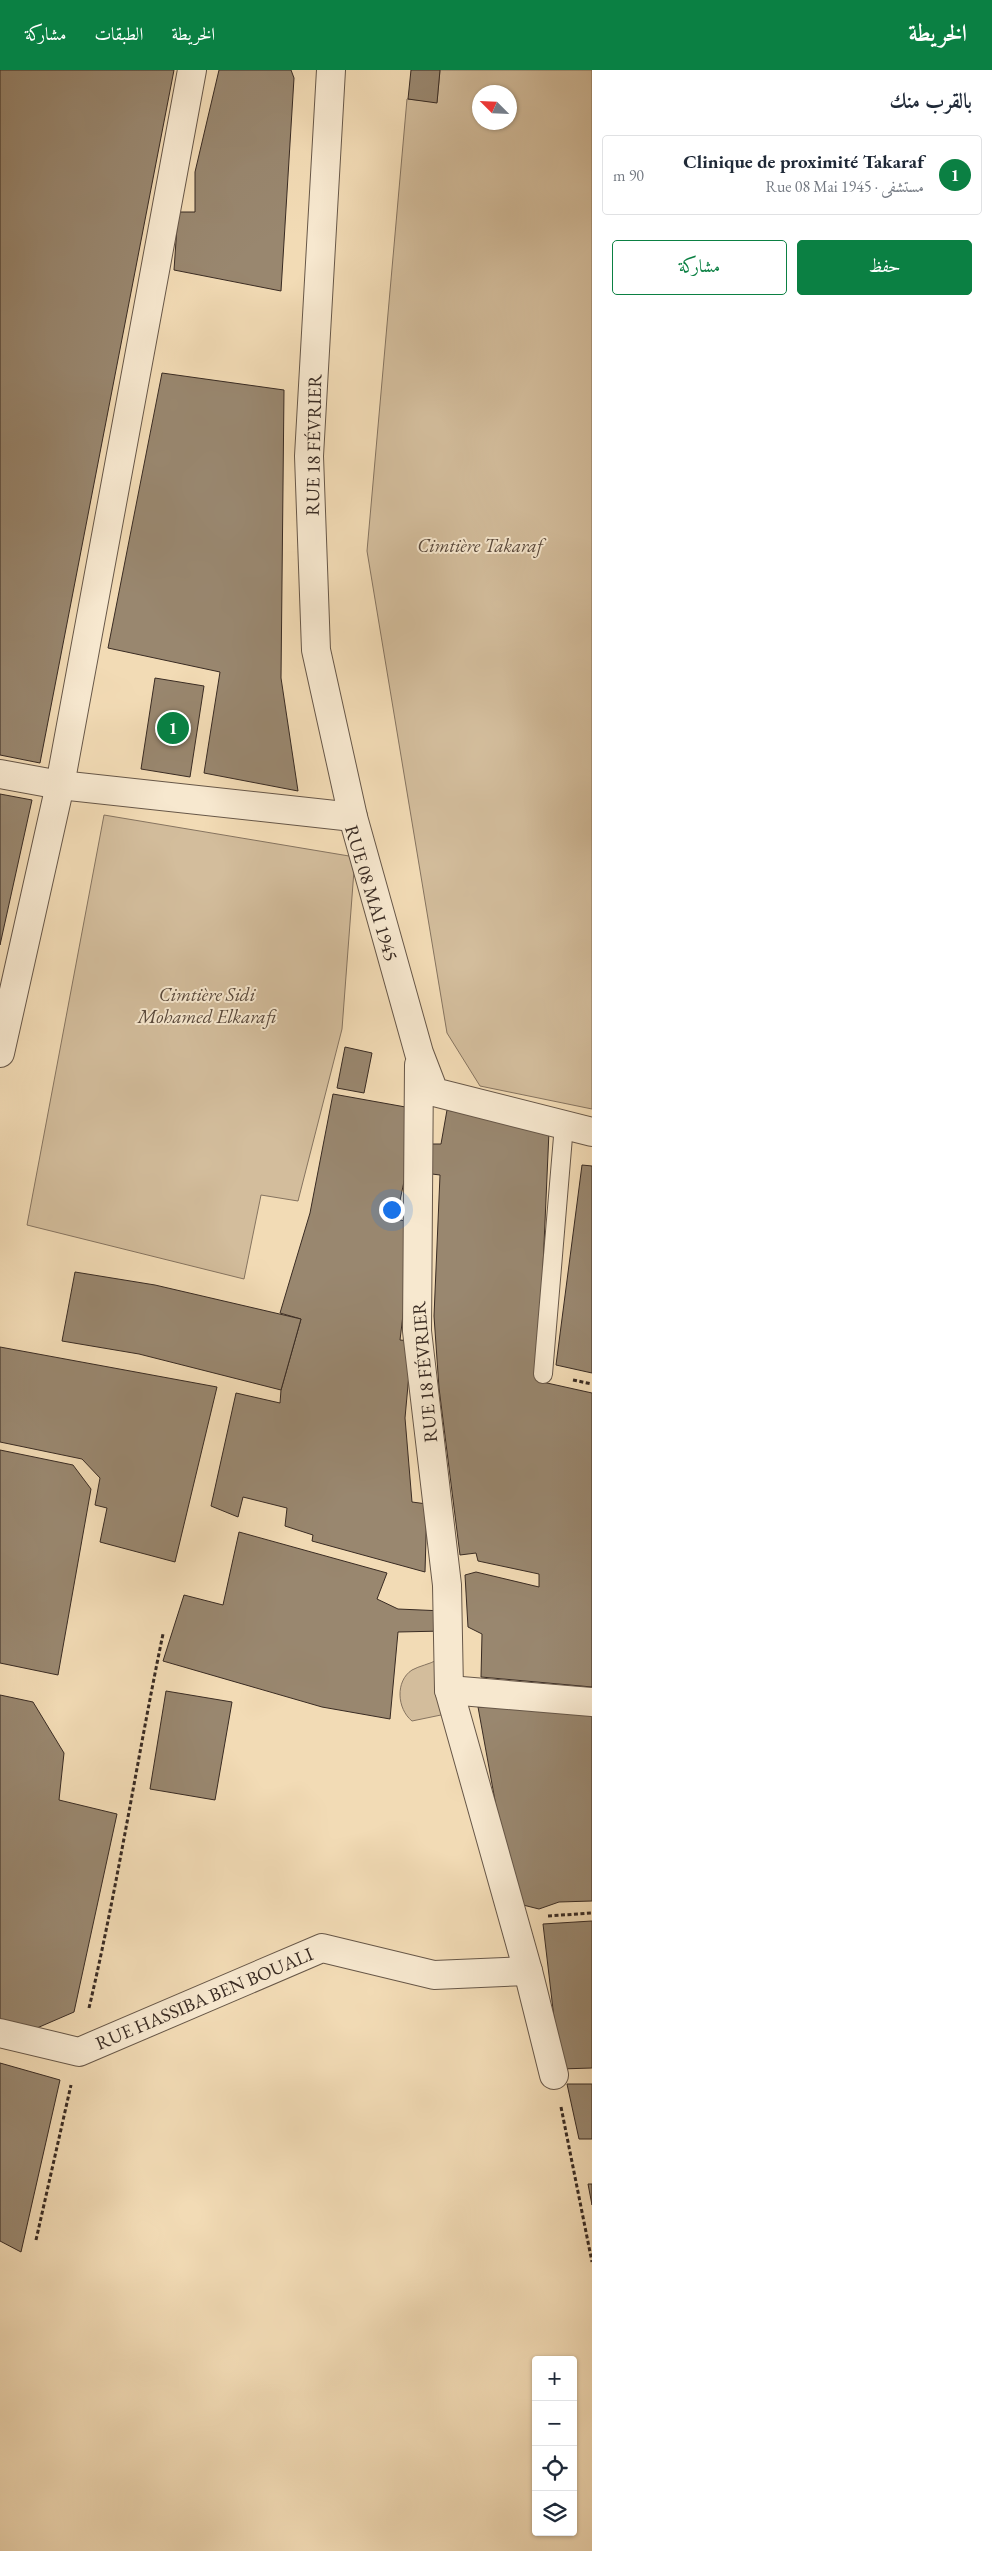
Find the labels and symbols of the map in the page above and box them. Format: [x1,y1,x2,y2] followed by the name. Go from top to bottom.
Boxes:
[472,85,517,130] north arrow
[300,374,327,516] street label: RUE 18 FÉVRIER
[417,533,547,558] park label: Cimtière Takaraf
[157,709,189,747] pin: 1
[339,822,404,964] street label: RUE 08 MAI 1945
[136,982,277,1029] park label: Cimtière Sidi Mohamed Elkarafi
[379,1197,405,1223] your location
[406,1300,443,1444] street label: RUE 18 FÉVRIER
[92,1941,317,2056] street label: RUE HASSIBA BEN BOUALI

